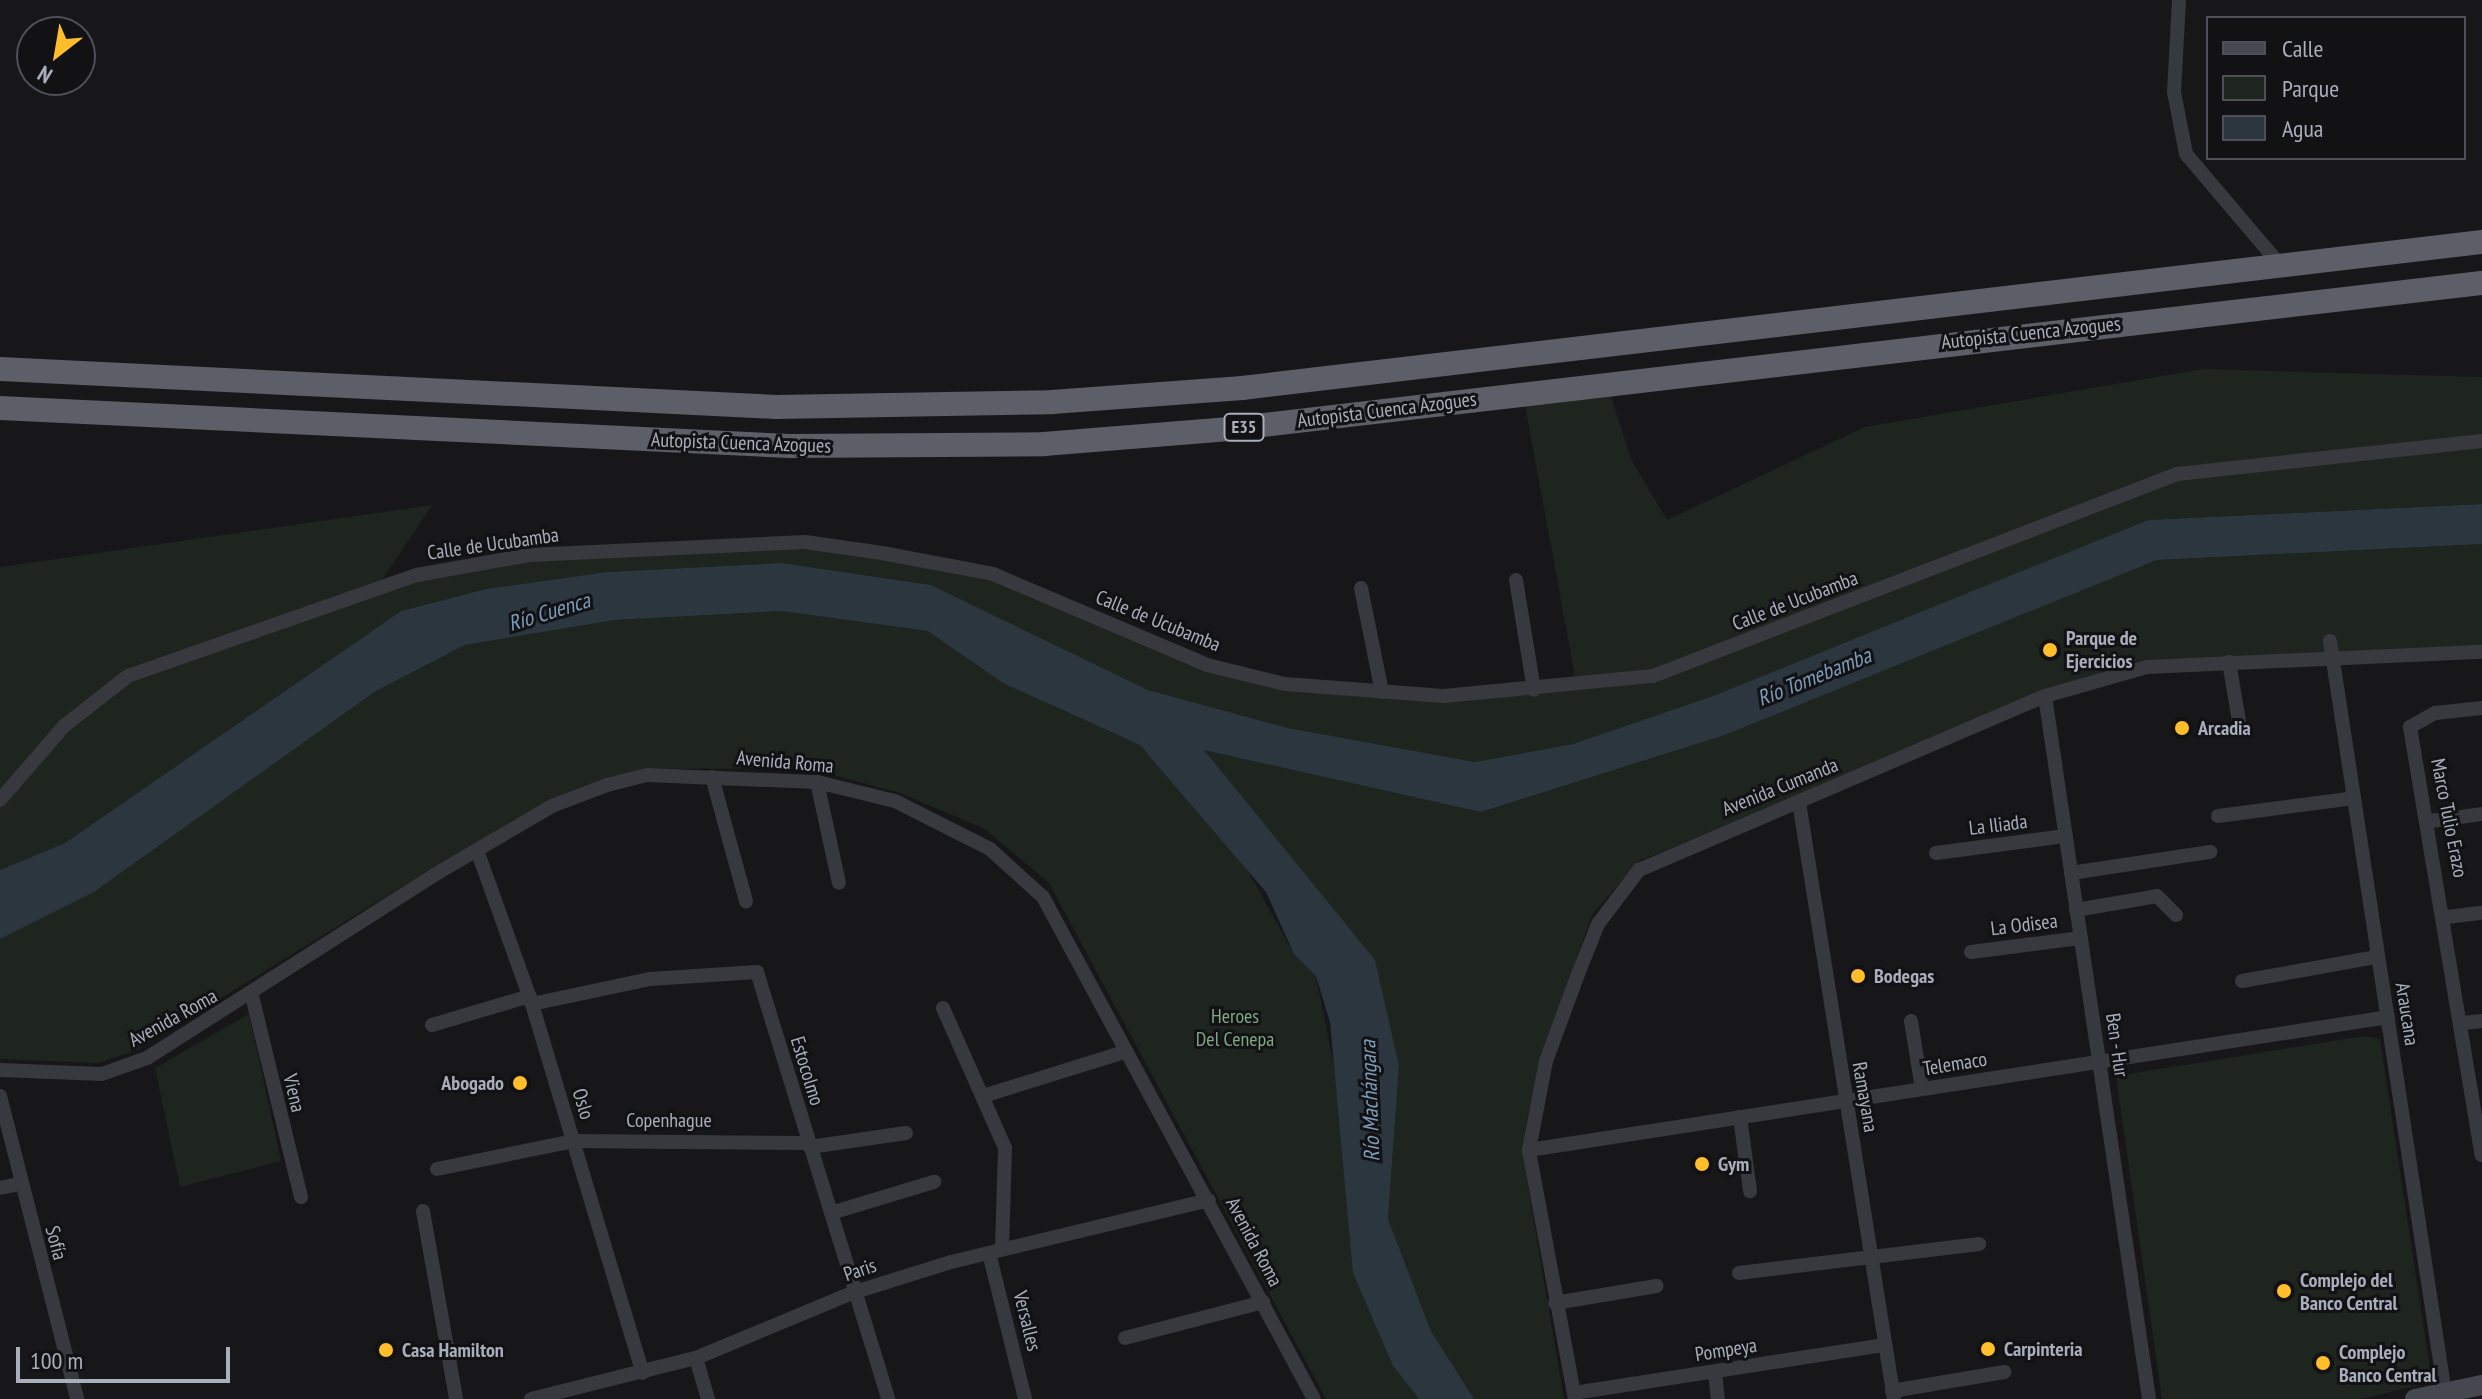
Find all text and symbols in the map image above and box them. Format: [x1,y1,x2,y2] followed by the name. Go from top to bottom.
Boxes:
[16,16,96,96] north arrow
[2206,16,2466,160] legend
[2282,33,2323,64] text: Calle
[32,60,57,90] text: N
[2282,73,2339,104] text: Parque
[2282,113,2323,144] text: Agua
[1940,312,2122,354] street label: Autopista Cuenca Azogues
[1296,387,1478,433] street label: Autopista Cuenca Azogues
[1222,413,1266,441] road number: E35
[650,428,832,458] street label: Autopista Cuenca Azogues
[426,523,560,565] street label: Calle de Ucubamba
[1729,566,1861,636] street label: Calle de Ucubamba
[1092,585,1224,657] street label: Calle de Ucubamba
[505,587,593,637] water label: Río Cuenca
[2066,626,2137,673] place label: Parque de Ejercicios
[2041,641,2059,659] marker: Parque de Ejercicios
[1753,642,1875,712] water label: Río Tomebamba
[2198,716,2251,740] place label: Arcadia
[2173,719,2191,737] marker: Arcadia
[735,746,835,778] street label: Avenida Roma
[1719,753,1841,821] street label: Avenida Cumanda
[2426,756,2472,880] street label: Marco Tulio Erazo
[1967,810,2029,840] street label: La Iliada
[1989,909,2059,941] street label: La Odisea
[1874,964,1934,988] place label: Bodegas
[1849,967,1867,985] marker: Bodegas
[2390,981,2424,1047] street label: Araucana
[125,984,221,1052] street label: Avenida Roma
[1196,1005,1274,1052] park label: Heroes Del Cenepa
[2101,1011,2133,1079] street label: Ben - Hur
[785,1034,829,1108] street label: Estocolmo
[1355,1040,1385,1162] water label: Río Machángara
[1921,1047,1989,1081] street label: Telemaco
[1847,1060,1883,1134] street label: Ramayana
[278,1071,310,1115] street label: Viena
[441,1071,504,1095] place label: Abogado
[511,1074,529,1092] marker: Abogado
[567,1086,599,1122] street label: Oslo
[626,1108,712,1132] street label: Copenhague
[1718,1152,1749,1176] place label: Gym
[1693,1155,1711,1173] marker: Gym
[1221,1193,1287,1291] street label: Avenida Roma
[40,1223,72,1263] street label: Sofía
[840,1253,880,1287] street label: Paris
[2300,1268,2398,1315] place label: Complejo del Banco Central
[2275,1282,2293,1300] marker: Complejo del Banco Central
[1008,1288,1046,1354] street label: Versalles
[20,1331,234,1381] scale bar
[1693,1333,1759,1367] street label: Pompeya
[2004,1337,2083,1361] place label: Carpinteria
[402,1338,504,1362] place label: Casa Hamilton
[1979,1340,1997,1358] marker: Carpinteria
[2339,1340,2437,1387] place label: Complejo Banco Central
[377,1341,395,1359] marker: Casa Hamilton
[30,1345,83,1376] text: 100 m
[2314,1354,2332,1372] marker: Complejo Banco Central

